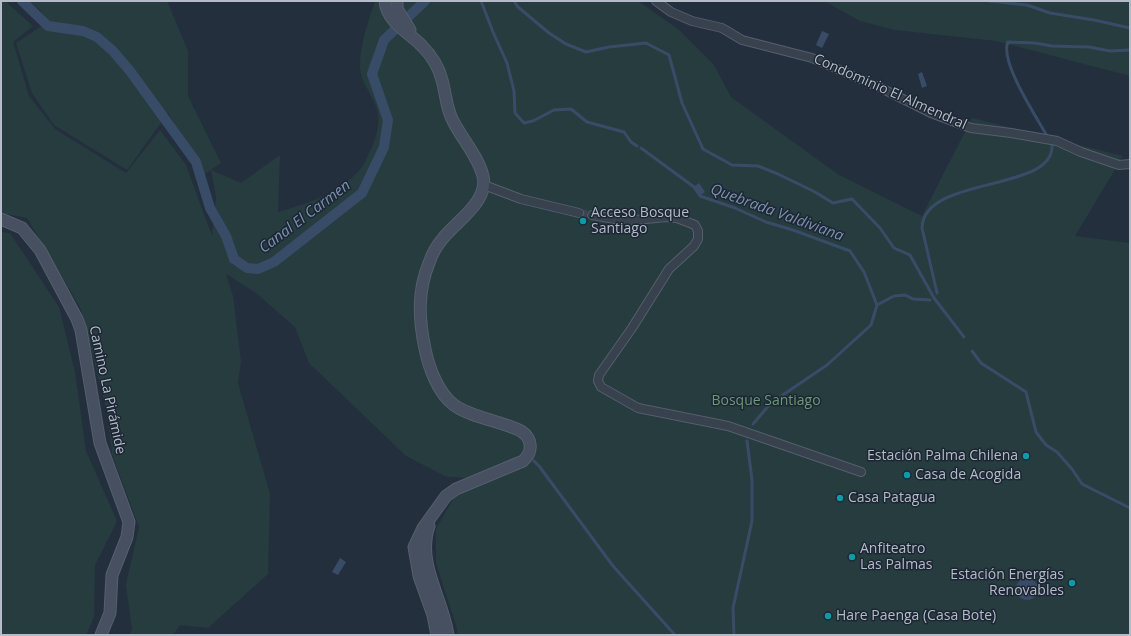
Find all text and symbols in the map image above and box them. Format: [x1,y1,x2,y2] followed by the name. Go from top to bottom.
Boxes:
[811,51,969,133] street label: Condominio El Almendral
[256,177,354,257] water label: Canal El Carmen
[708,181,846,245] water label: Quebrada Valdiviana
[591,205,689,238] place label: Acceso Bosque Santiago
[578,216,588,226] marker: Acceso Bosque Santiago
[85,324,129,456] street label: Camino La Pirámide
[711,393,821,409] park label: Bosque Santiago
[867,448,1018,464] place label: Estación Palma Chilena
[1021,451,1031,461] marker: Estación Palma Chilena
[915,467,1021,483] place label: Casa de Acogida
[902,470,912,480] marker: Casa de Acogida
[848,490,936,506] place label: Casa Patagua
[835,493,845,503] marker: Casa Patagua
[860,541,933,574] place label: Anfiteatro Las Palmas
[847,552,857,562] marker: Anfiteatro Las Palmas
[950,567,1064,600] place label: Estación Energías Renovables
[1067,578,1077,588] marker: Estación Energías Renovables
[836,608,996,624] place label: Hare Paenga (Casa Bote)
[823,611,833,621] marker: Hare Paenga (Casa Bote)

